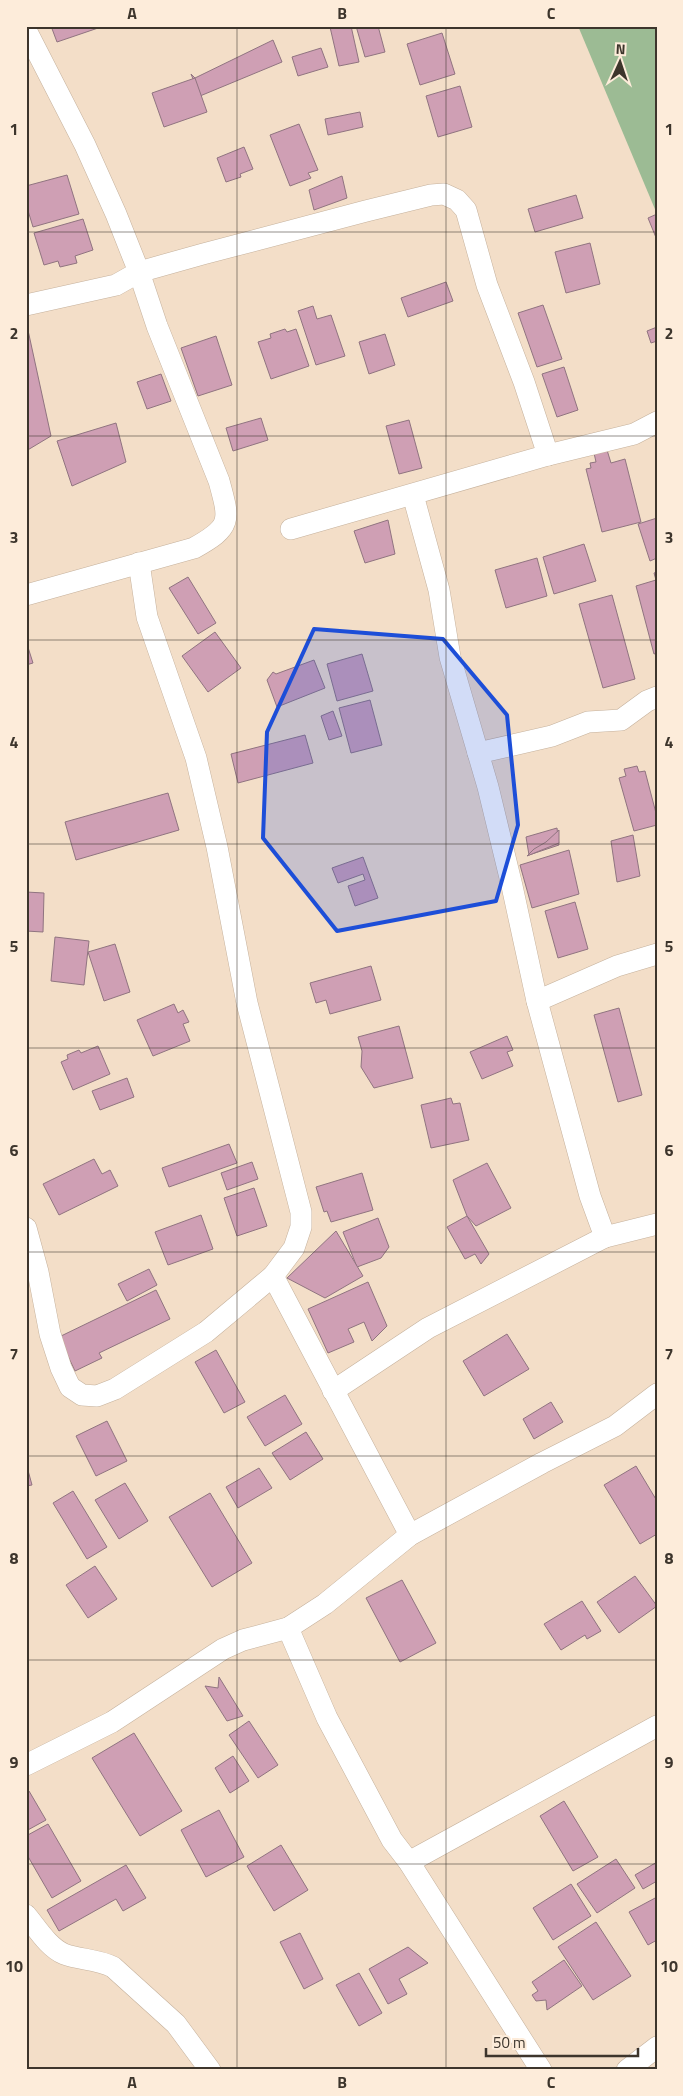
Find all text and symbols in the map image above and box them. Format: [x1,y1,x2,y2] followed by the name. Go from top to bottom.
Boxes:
[127,1,137,25] text: A
[337,1,347,25] text: B
[547,1,556,25] text: C
[596,38,646,88] north arrow
[615,38,626,59] text: N
[10,117,18,141] text: 1
[665,117,673,141] text: 1
[10,321,18,345] text: 2
[665,321,673,345] text: 2
[10,525,18,549] text: 3
[665,525,673,549] text: 3
[10,730,19,754] text: 4
[665,730,674,754] text: 4
[10,934,19,958] text: 5
[665,934,674,958] text: 5
[10,1138,19,1162] text: 6
[665,1138,674,1162] text: 6
[10,1342,18,1366] text: 7
[665,1342,673,1366] text: 7
[10,1546,19,1570] text: 8
[665,1546,674,1570] text: 8
[10,1750,19,1774] text: 9
[665,1750,674,1774] text: 9
[5,1954,23,1978] text: 10
[660,1954,678,1978] text: 10
[486,2026,638,2058] scale bar
[493,2031,526,2054] text: 50 m
[127,2070,137,2094] text: A
[337,2070,347,2094] text: B
[547,2070,556,2094] text: C

